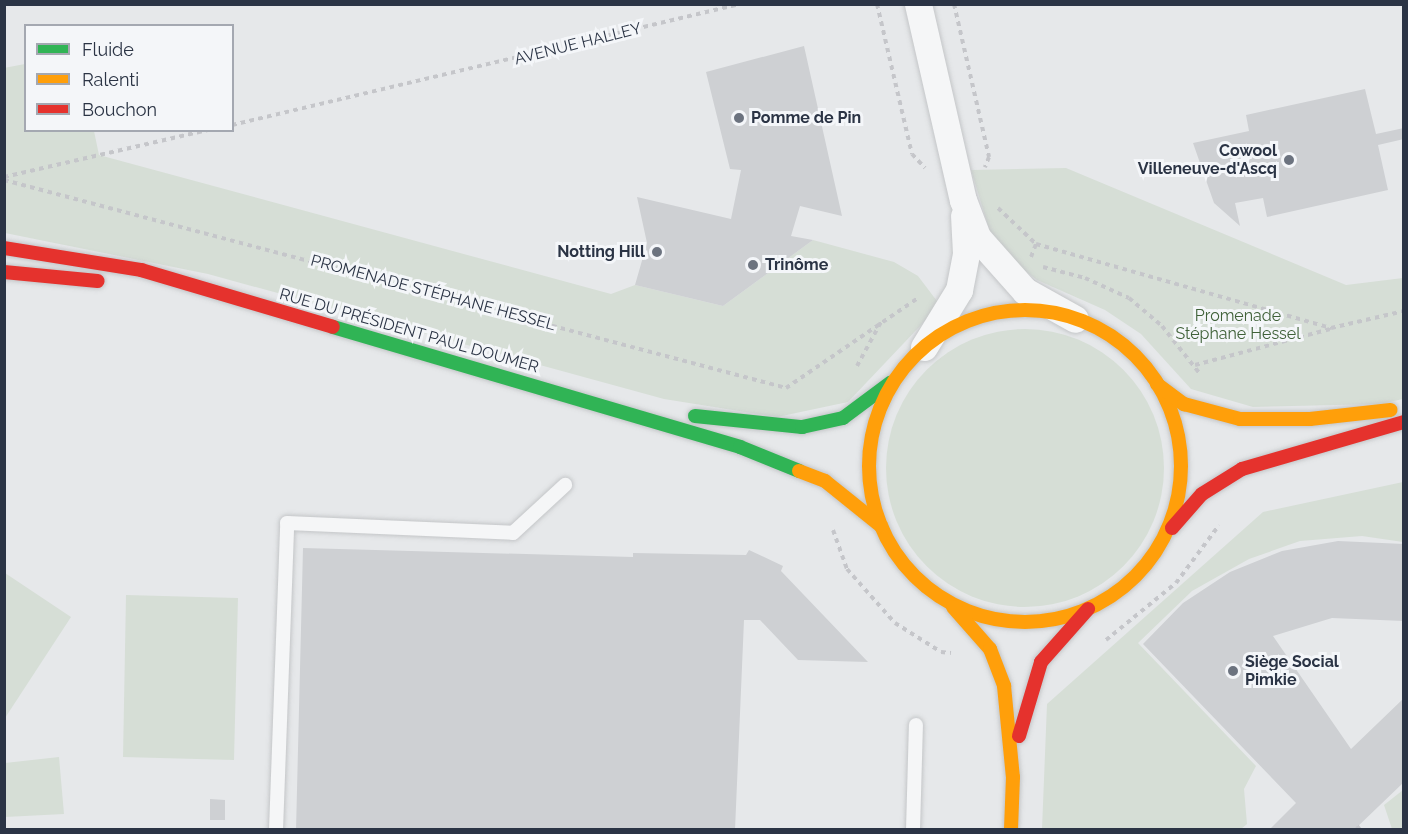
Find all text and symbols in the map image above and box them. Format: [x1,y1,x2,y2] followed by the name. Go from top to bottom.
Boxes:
[513,19,643,69] street label: AVENUE HALLEY
[24,24,234,132] legend
[82,39,134,60] text: Fluide
[82,69,139,90] text: Ralenti
[82,99,157,120] text: Bouchon
[751,108,861,128] place label: Pomme de Pin
[732,111,746,125] marker: Pomme de Pin
[1138,141,1277,179] place label: Cowool Villeneuve-d'Ascq
[1282,153,1296,167] marker: Cowool Villeneuve-d'Ascq
[557,242,645,262] place label: Notting Hill
[650,245,664,259] marker: Notting Hill
[309,251,557,335] street label: PROMENADE STÉPHANE HESSEL
[765,255,828,275] place label: Trinôme
[746,258,760,272] marker: Trinôme
[277,285,541,377] street label: RUE DU PRÉSIDENT PAUL DOUMER
[1175,306,1301,344] park label: Promenade Stéphane Hessel
[1245,652,1339,690] place label: Siège Social Pimkie
[1226,664,1240,678] marker: Siège Social Pimkie

